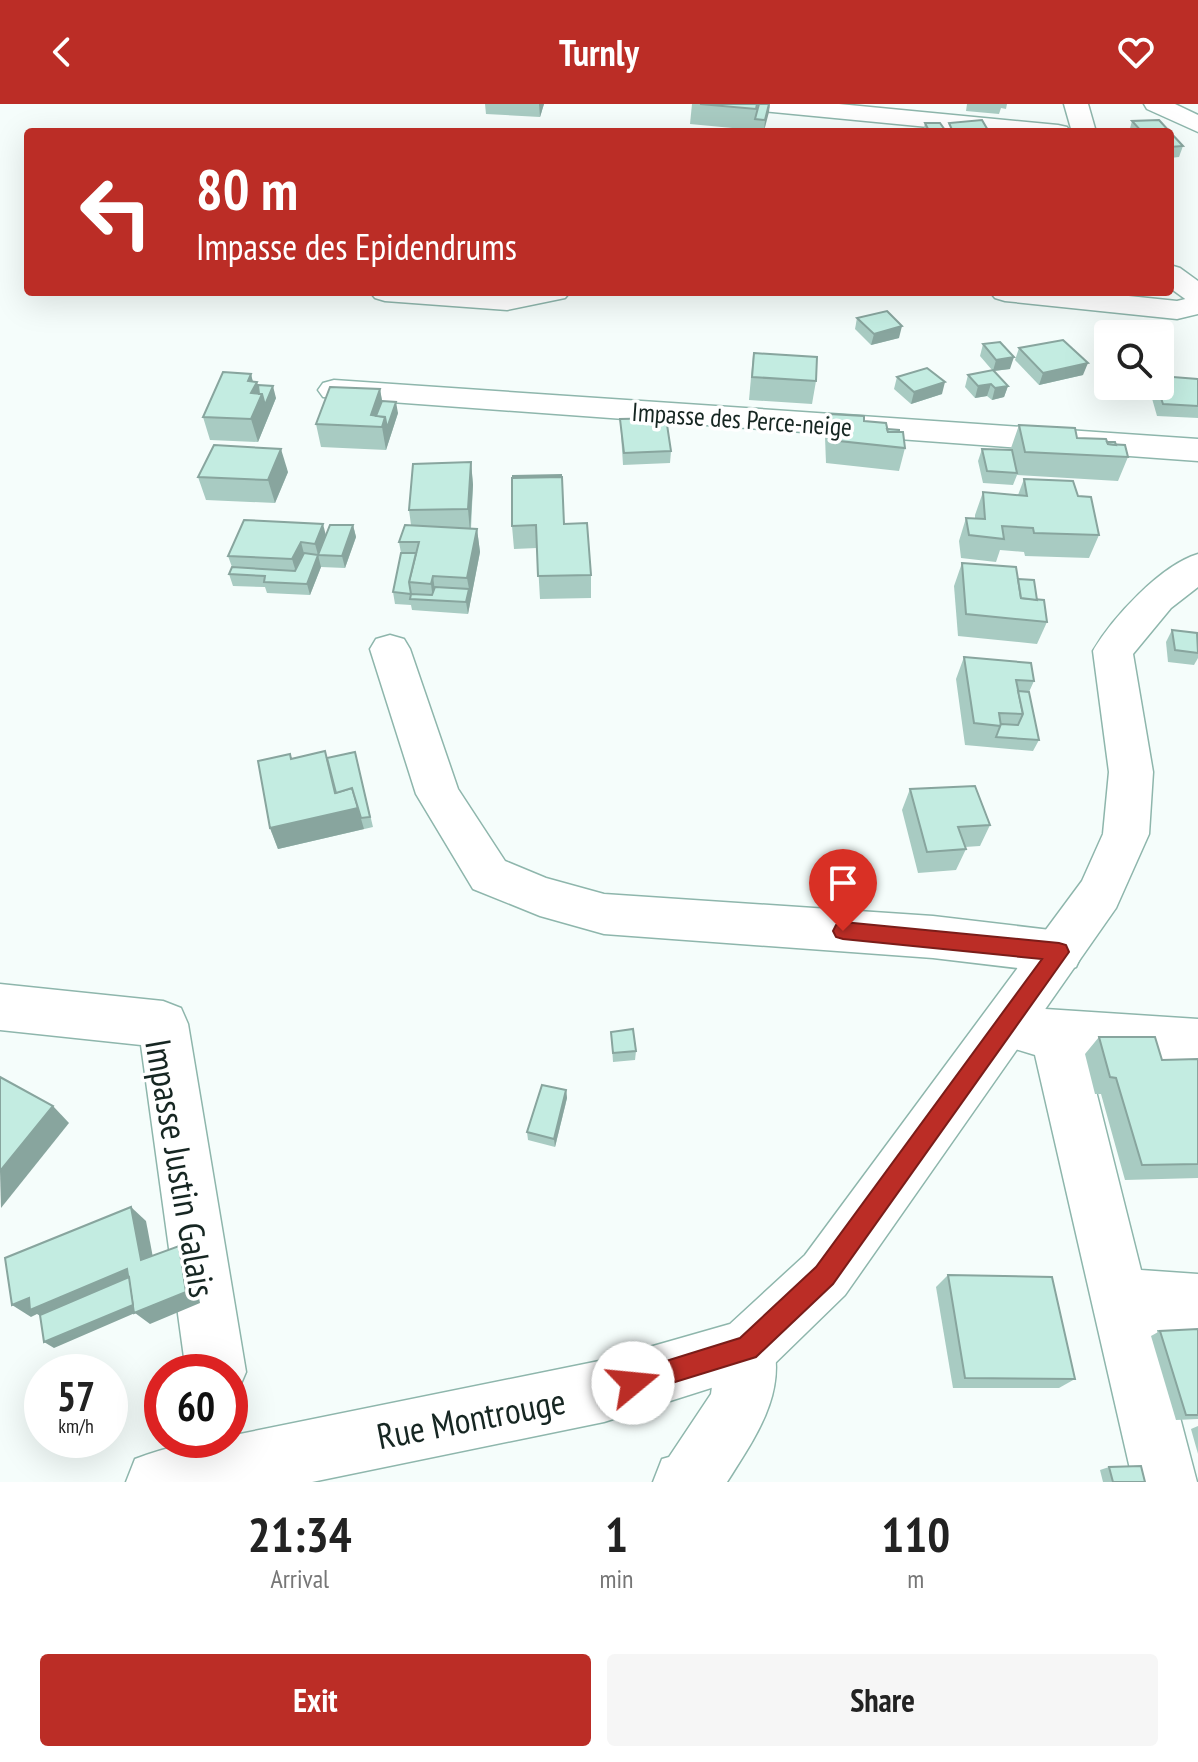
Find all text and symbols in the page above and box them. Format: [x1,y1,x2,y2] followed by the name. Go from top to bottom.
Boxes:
[559,29,639,76] text: Turnly
[40,30,84,74] icon: back
[1114,30,1158,74] icon: heart
[196,153,298,225] text: 80 m
[64,160,168,264] icon: left
[196,223,517,270] text: Impasse des Epidendrums
[1094,320,1174,400] map controls
[1094,320,1174,400] button: search
[631,395,853,443] street label: Impasse des Perce-neige
[809,849,877,931] pin
[821,861,865,905] icon: arrive
[135,1035,227,1301] street label: Impasse Justin Galais
[591,1341,675,1425] position arrow
[144,1354,248,1458] speed limit sign: 60
[57,1370,95,1422] text: 57
[373,1377,569,1459] street label: Rue Montrouge
[58,1413,94,1439] text: km/h
[248,1503,352,1565] text: 21:34
[605,1503,628,1565] text: 1
[881,1503,950,1565] text: 110
[270,1562,329,1595] text: Arrival
[599,1562,633,1595] text: min
[907,1562,924,1595] text: m
[40,1654,591,1746] button: Exit
[607,1654,1158,1746] button: Share

